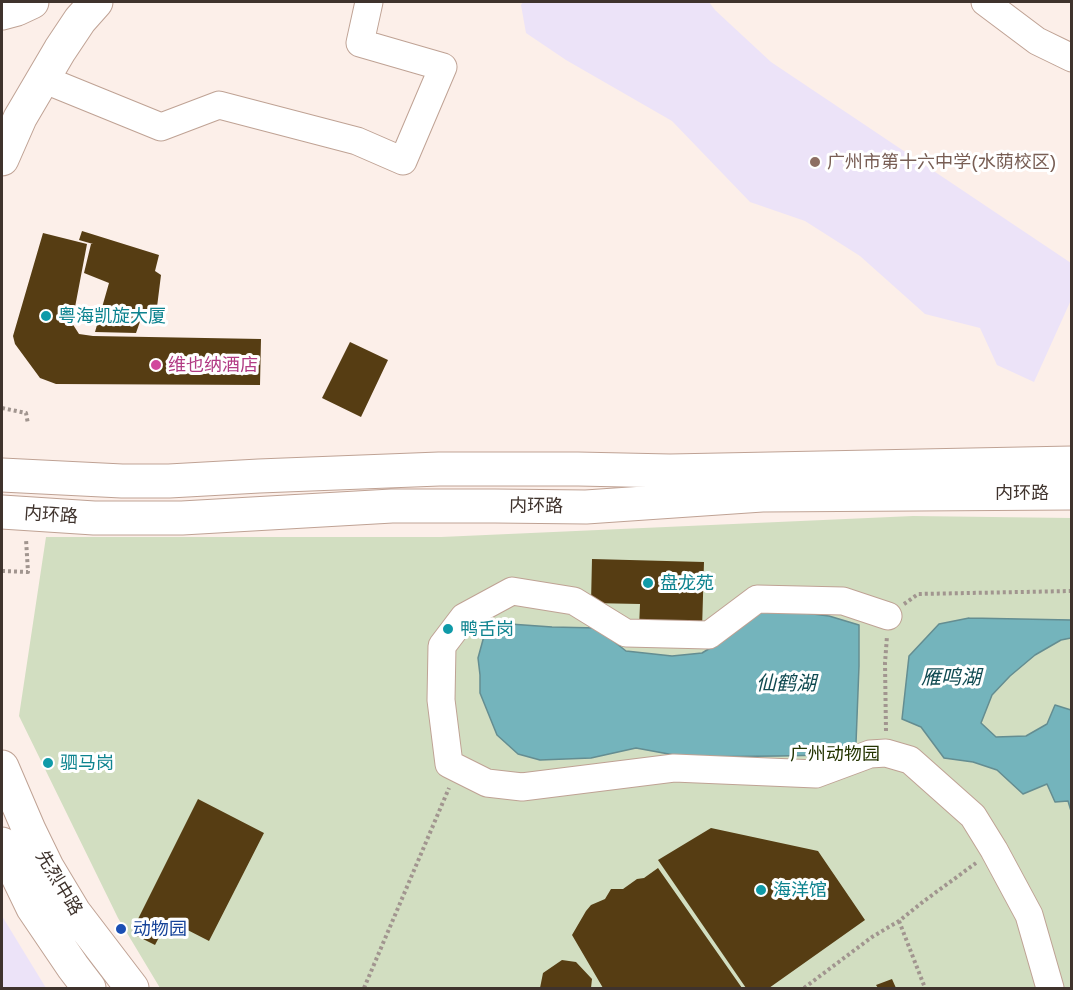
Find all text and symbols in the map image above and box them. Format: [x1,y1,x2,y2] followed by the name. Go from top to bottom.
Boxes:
[827,151,1057,173] place label: 广州市第十六中学(水荫校区)
[808,155,822,169] marker: 广州市第十六中学(水荫校区)
[58,305,166,327] place label: 粤海凯旋大厦
[39,309,53,323] marker: 粤海凯旋大厦
[168,354,258,376] place label: 维也纳酒店
[149,358,163,372] marker: 维也纳酒店
[995,482,1049,504] street label: 内环路
[509,495,563,517] street label: 内环路
[23,502,79,528] street label: 内环路
[660,572,714,594] place label: 盘龙苑
[641,576,655,590] marker: 盘龙苑
[460,618,514,640] place label: 鸭舌岗
[441,622,455,636] marker: 鸭舌岗
[921,666,981,690] water label: 雁鸣湖
[756,672,816,696] water label: 仙鹤湖
[790,743,880,765] park label: 广州动物园
[60,752,114,774] place label: 驷马岗
[41,756,55,770] marker: 驷马岗
[31,847,87,919] street label: 先烈中路
[773,879,827,901] place label: 海洋馆
[754,883,768,897] marker: 海洋馆
[133,918,187,940] place label: 动物园
[114,922,128,936] marker: 动物园

